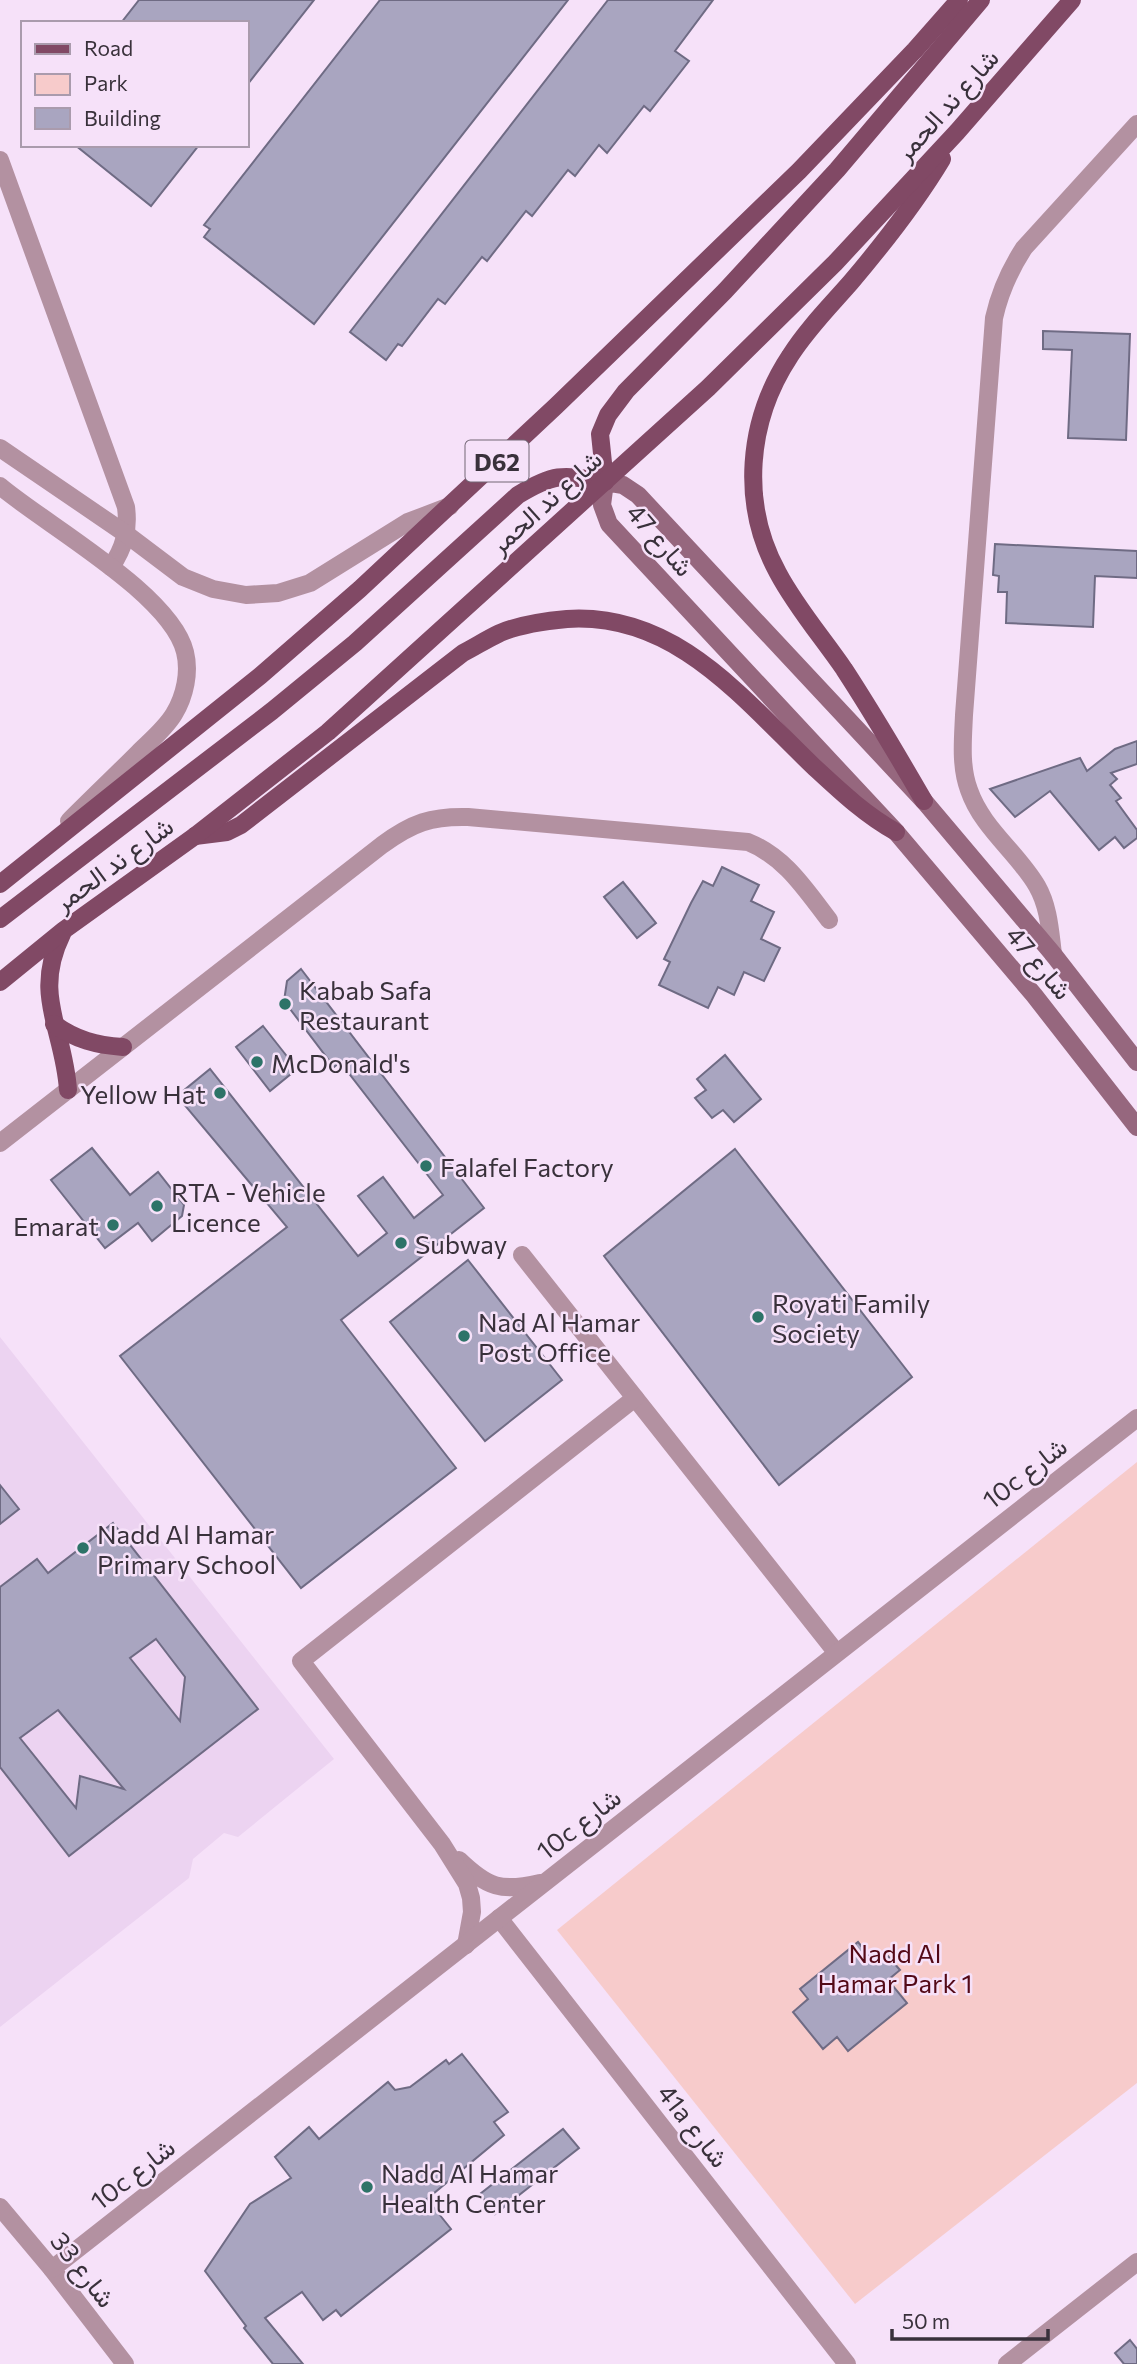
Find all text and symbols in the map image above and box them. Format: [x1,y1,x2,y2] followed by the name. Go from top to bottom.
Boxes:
[21,21,248,147] legend
[84,35,133,60] text: Road
[887,42,1007,170] street label: شارع ند الحمر
[84,70,128,95] text: Park
[84,105,161,130] text: Building
[466,440,528,482] road number: D62
[482,443,610,563] street label: شارع ند الحمر
[618,496,701,584] street label: شارع 47
[47,809,181,920] street label: شارع ند الحمر
[997,919,1080,1008] street label: شارع 47
[299,974,432,1035] place label: Kabab Safa Restaurant
[277,996,293,1012] marker: Kabab Safa Restaurant
[271,1047,411,1078] place label: McDonald's
[249,1054,265,1070] marker: McDonald's
[80,1078,206,1109] place label: Yellow Hat
[212,1085,228,1101] marker: Yellow Hat
[440,1151,614,1182] place label: Falafel Factory
[418,1158,434,1174] marker: Falafel Factory
[171,1176,326,1237] place label: RTA - Vehicle Licence
[149,1198,165,1214] marker: RTA - Vehicle Licence
[13,1210,99,1241] place label: Emarat
[105,1217,121,1233] marker: Emarat
[415,1228,507,1259] place label: Subway
[393,1235,409,1251] marker: Subway
[772,1287,930,1348] place label: Royati Family Society
[478,1306,640,1367] place label: Nad Al Hamar Post Office
[750,1309,766,1325] marker: Royati Family Society
[456,1328,472,1344] marker: Nad Al Hamar Post Office
[976,1430,1075,1518] street label: 10c شارع
[97,1518,276,1579] place label: Nadd Al Hamar Primary School
[75,1540,91,1556] marker: Nadd Al Hamar Primary School
[530,1781,629,1869] street label: 10c شارع
[817,1937,973,1998] park label: Nadd Al Hamar Park 1
[649,2077,736,2175] street label: 41a شارع
[84,2131,183,2219] street label: 10c شارع
[381,2157,559,2218] place label: Nadd Al Hamar Health Center
[359,2179,375,2195] marker: Nadd Al Hamar Health Center
[42,2225,123,2315] street label: شارع 33
[892,2298,1048,2342] scale bar
[902,2308,950,2333] text: 50 m

